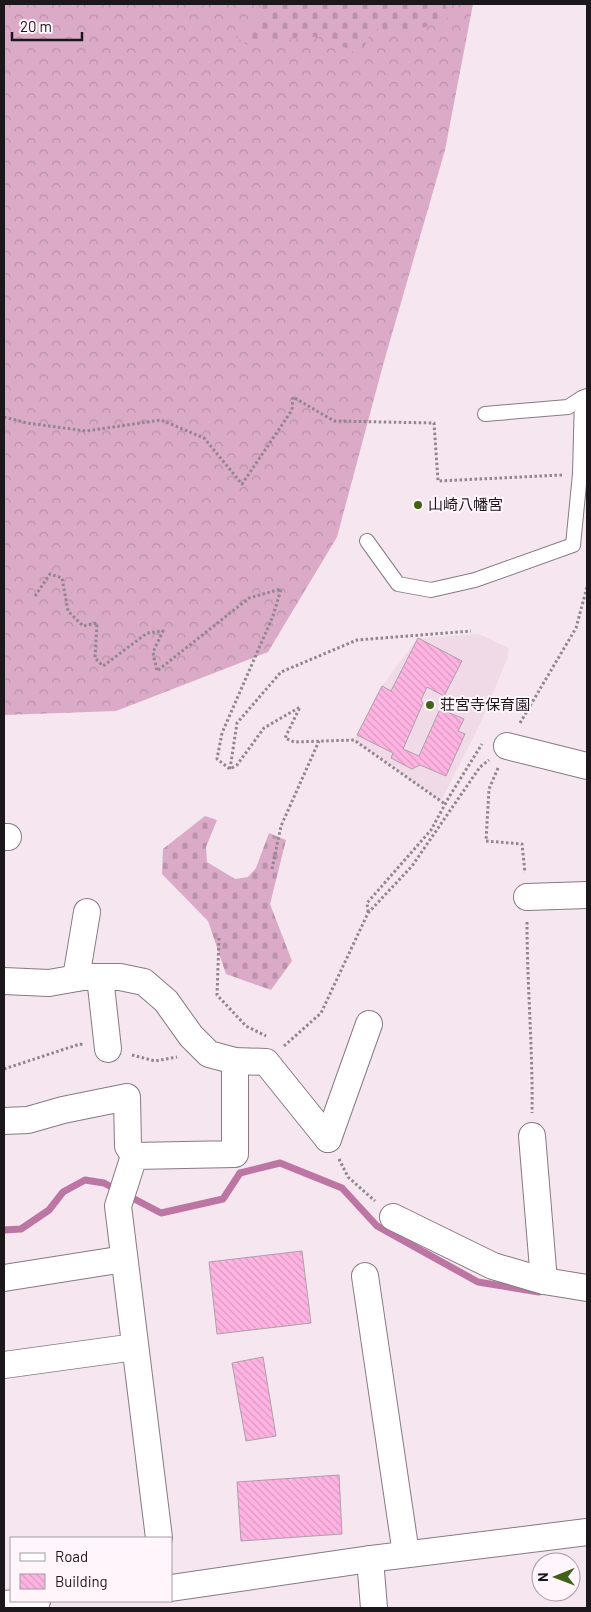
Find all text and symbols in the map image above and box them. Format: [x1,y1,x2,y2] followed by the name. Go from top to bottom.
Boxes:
[12,10,82,42] scale bar
[20,17,52,35] text: 20 m
[428,495,503,513] place label: 山崎八幡宮
[412,499,424,511] marker: 山崎八幡宮
[440,695,530,713] place label: 荘宮寺保育園
[424,699,436,711] marker: 荘宮寺保育園
[10,1537,172,1602] legend
[55,1547,88,1565] text: Road
[531,1552,581,1602] north arrow
[55,1572,108,1590] text: Building
[534,1572,551,1582] text: N

